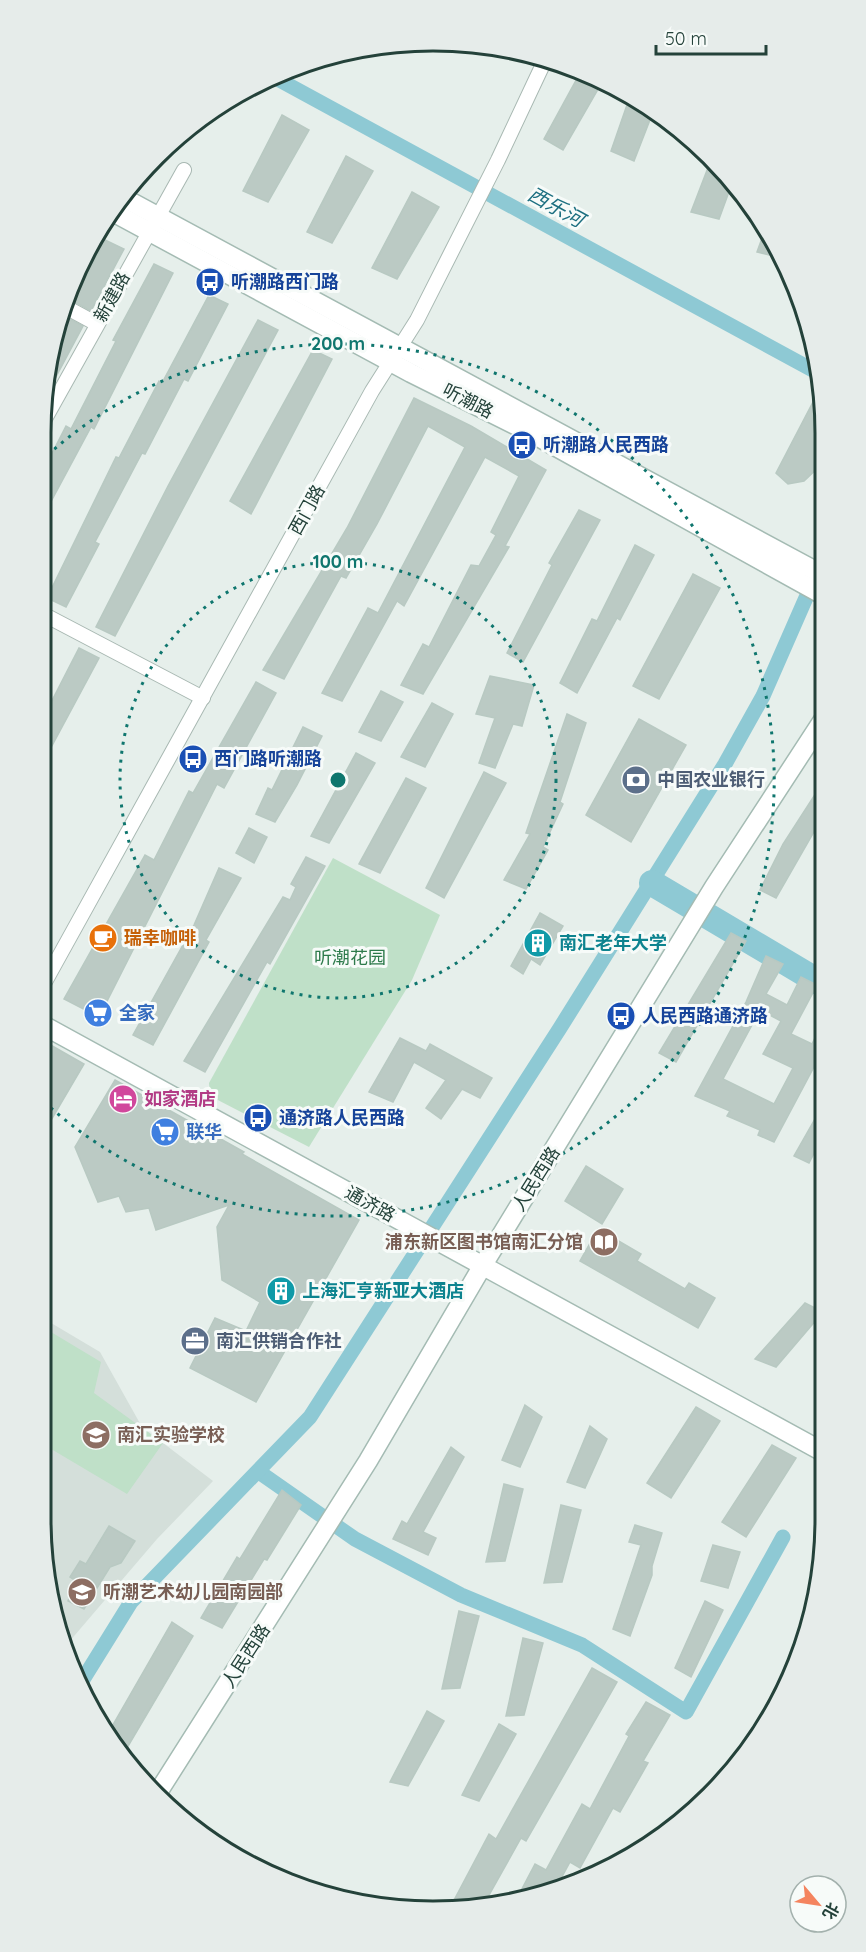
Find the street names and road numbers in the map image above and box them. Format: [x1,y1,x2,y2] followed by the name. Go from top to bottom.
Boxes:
[88,268,135,326] street label: 新建路
[439,378,498,423] street label: 听潮路
[283,481,330,539] street label: 西门路
[507,1142,564,1215] street label: 人民西路
[341,1180,399,1227] street label: 通济路
[216,1619,275,1692] street label: 人民西路

